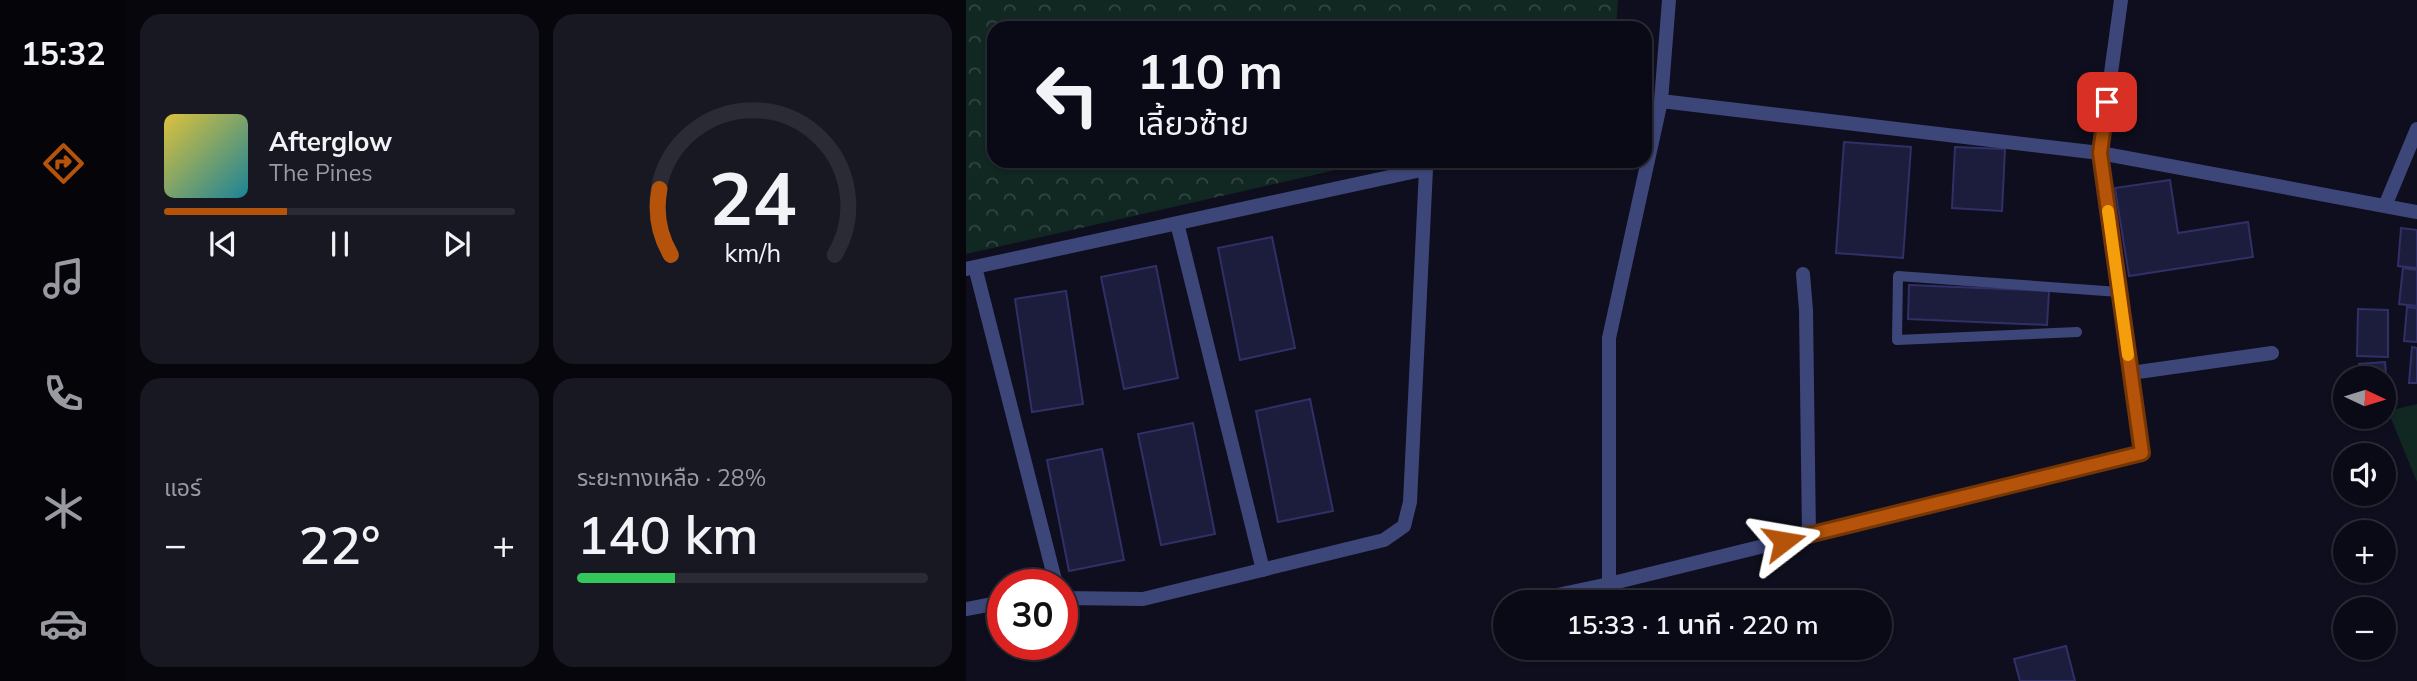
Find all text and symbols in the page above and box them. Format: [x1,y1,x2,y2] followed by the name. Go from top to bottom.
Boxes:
[21,33,105,73] text: 15:32
[1137,40,1283,101] text: 110 m
[1022,49,1113,140] icon: left
[2077,72,2137,132] pin
[2088,83,2126,121] icon: arrive
[1137,103,1249,143] text: เลี้ยวซ้าย
[269,125,392,158] text: Afterglow
[39,139,88,188] icon: directions
[709,152,796,243] text: 24
[269,158,373,187] text: The Pines
[204,225,242,263] icon: previous
[321,225,359,263] icon: pause
[438,225,476,263] icon: next
[724,237,781,268] text: km/h
[39,254,88,303] icon: music
[2333,366,2396,429] north arrow
[2333,366,2396,660] map controls
[39,369,88,418] icon: phone
[2333,443,2396,506] button: sound
[577,463,766,492] text: ระยะทางเหลือ · 28%
[164,473,201,502] text: แอร์
[39,484,88,533] icon: climate
[577,502,758,567] text: 140 km
[1747,504,1821,578] position arrow
[299,512,380,577] text: 22°
[164,520,187,568] text: −
[492,520,515,568] text: +
[2333,520,2396,583] button: +
[987,569,1078,660] speed limit sign: 30
[2333,597,2396,660] button: −
[39,599,88,648] icon: car
[1566,608,1819,641] text: 15:33 · 1 นาที · 220 m

